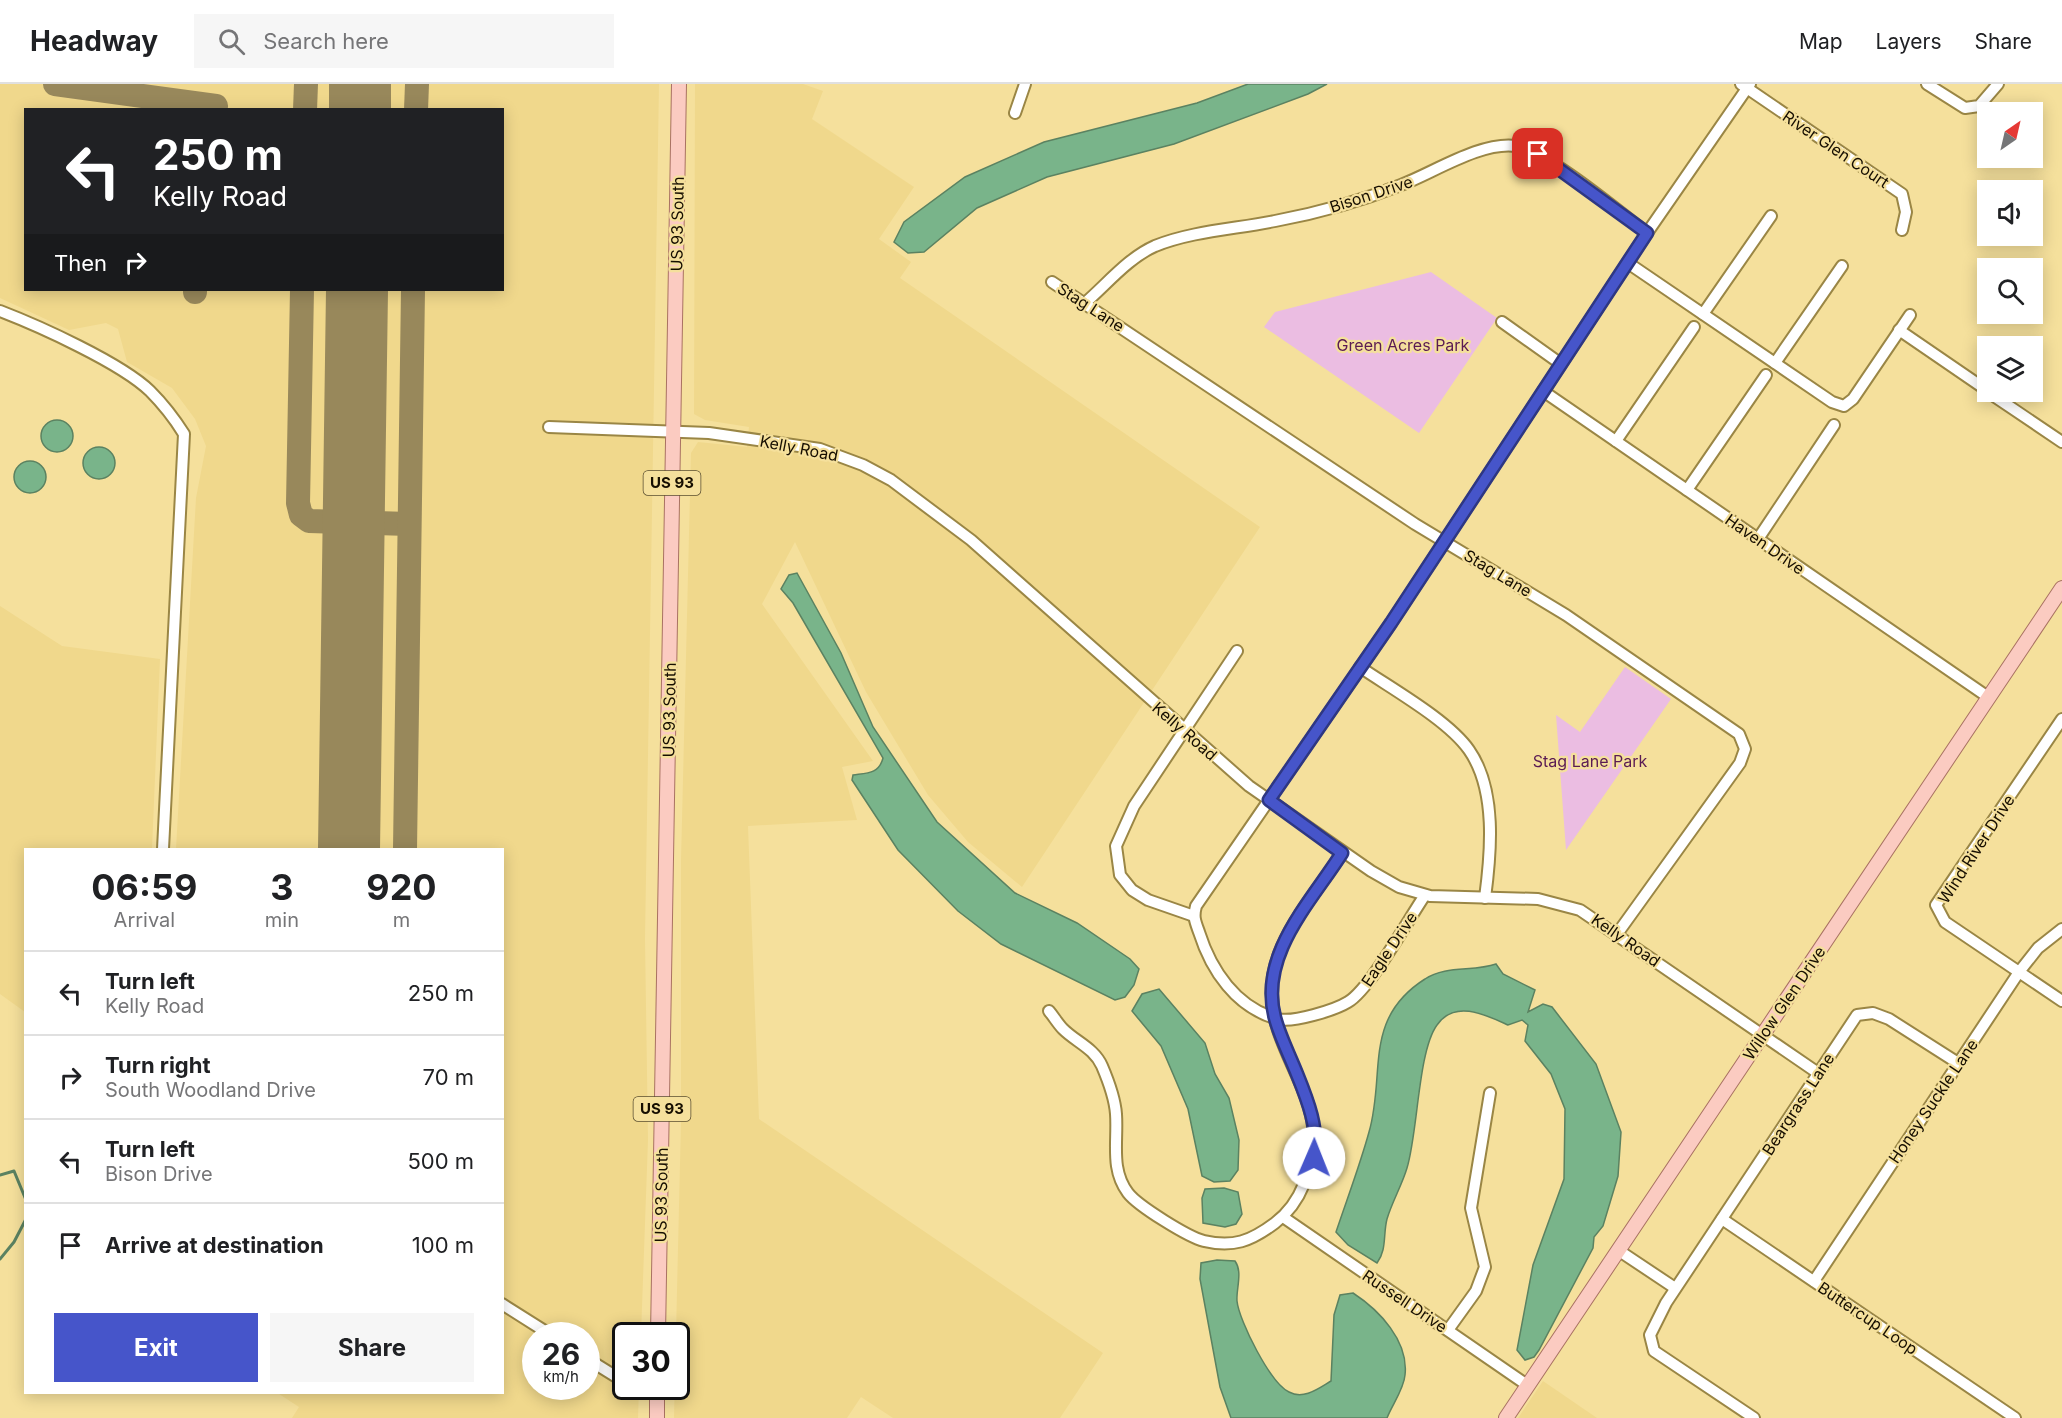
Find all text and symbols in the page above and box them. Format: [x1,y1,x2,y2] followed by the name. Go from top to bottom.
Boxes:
[194,14,614,68] search box
[30,24,158,58] text: Headway
[215,25,248,58] icon: search
[263,28,389,54] text: Search here
[1799,29,1843,54] text: Map
[1876,29,1942,54] text: Layers
[1975,29,2032,54] text: Share
[1977,102,2043,168] north arrow
[1977,102,2043,402] map controls
[1779,106,1893,192] street label: River Glen Court
[1512,128,1563,179] pin
[153,129,283,180] text: 250 m
[54,132,132,210] icon: left
[1521,137,1554,170] icon: arrive
[1327,171,1415,217] street label: Bison Drive
[666,176,688,272] street label: US 93 South
[153,180,287,213] text: Kelly Road
[1977,180,2043,246] button: sound
[119,246,152,279] icon: right
[54,250,107,276] text: Then
[1977,258,2043,324] button: search
[1054,278,1128,336] street label: Stag Lane
[1337,335,1470,355] park label: Green Acres Park
[1977,336,2043,402] button: layers
[758,431,840,465] street label: Kelly Road
[644,471,700,495] road number: US 93
[1721,509,1809,579] street label: Haven Drive
[1460,545,1536,601] street label: Stag Lane
[658,662,680,758] street label: US 93 South
[1148,697,1222,765] street label: Kelly Road
[1533,751,1647,771] park label: Stag Lane Park
[1933,791,2019,907] street label: Wind River Drive
[91,865,197,909] text: 06:59
[270,865,293,909] text: 3
[366,865,437,909] text: 920
[114,908,175,932] text: Arrival
[265,908,299,932] text: min
[393,908,410,932] text: m
[1357,908,1421,990] street label: Eagle Drive
[1588,909,1664,971] street label: Kelly Road
[1738,942,1830,1064] street label: Willow Glen Drive
[105,968,195,994] text: Turn left
[54,977,87,1010] icon: left
[408,980,474,1006] text: 250 m
[105,994,204,1018] text: Kelly Road
[1884,1035,1982,1167] street label: Honey Suckle Lane
[1758,1049,1838,1159] street label: Beargrass Lane
[105,1052,211,1078] text: Turn right
[54,1061,87,1094] icon: right
[423,1064,474,1090] text: 70 m
[105,1078,316,1102] text: South Woodland Drive
[634,1097,690,1121] road number: US 93
[1282,1126,1346,1190] position arrow
[105,1136,195,1162] text: Turn left
[54,1145,87,1178] icon: left
[650,1147,672,1243] street label: US 93 South
[407,1148,474,1174] text: 500 m
[105,1162,213,1186] text: Bison Drive
[54,1229,87,1262] icon: arrive
[105,1232,324,1258] text: Arrive at destination
[412,1232,474,1258] text: 100 m
[1359,1265,1451,1337] street label: Russell Drive
[1814,1277,1922,1359] street label: Buttercup Loop
[54,1313,258,1382] button: Exit
[270,1313,474,1382] button: Share
[612,1322,690,1400] speed limit sign: 30
[542,1336,580,1372] text: 26
[543,1367,579,1386] text: km/h

